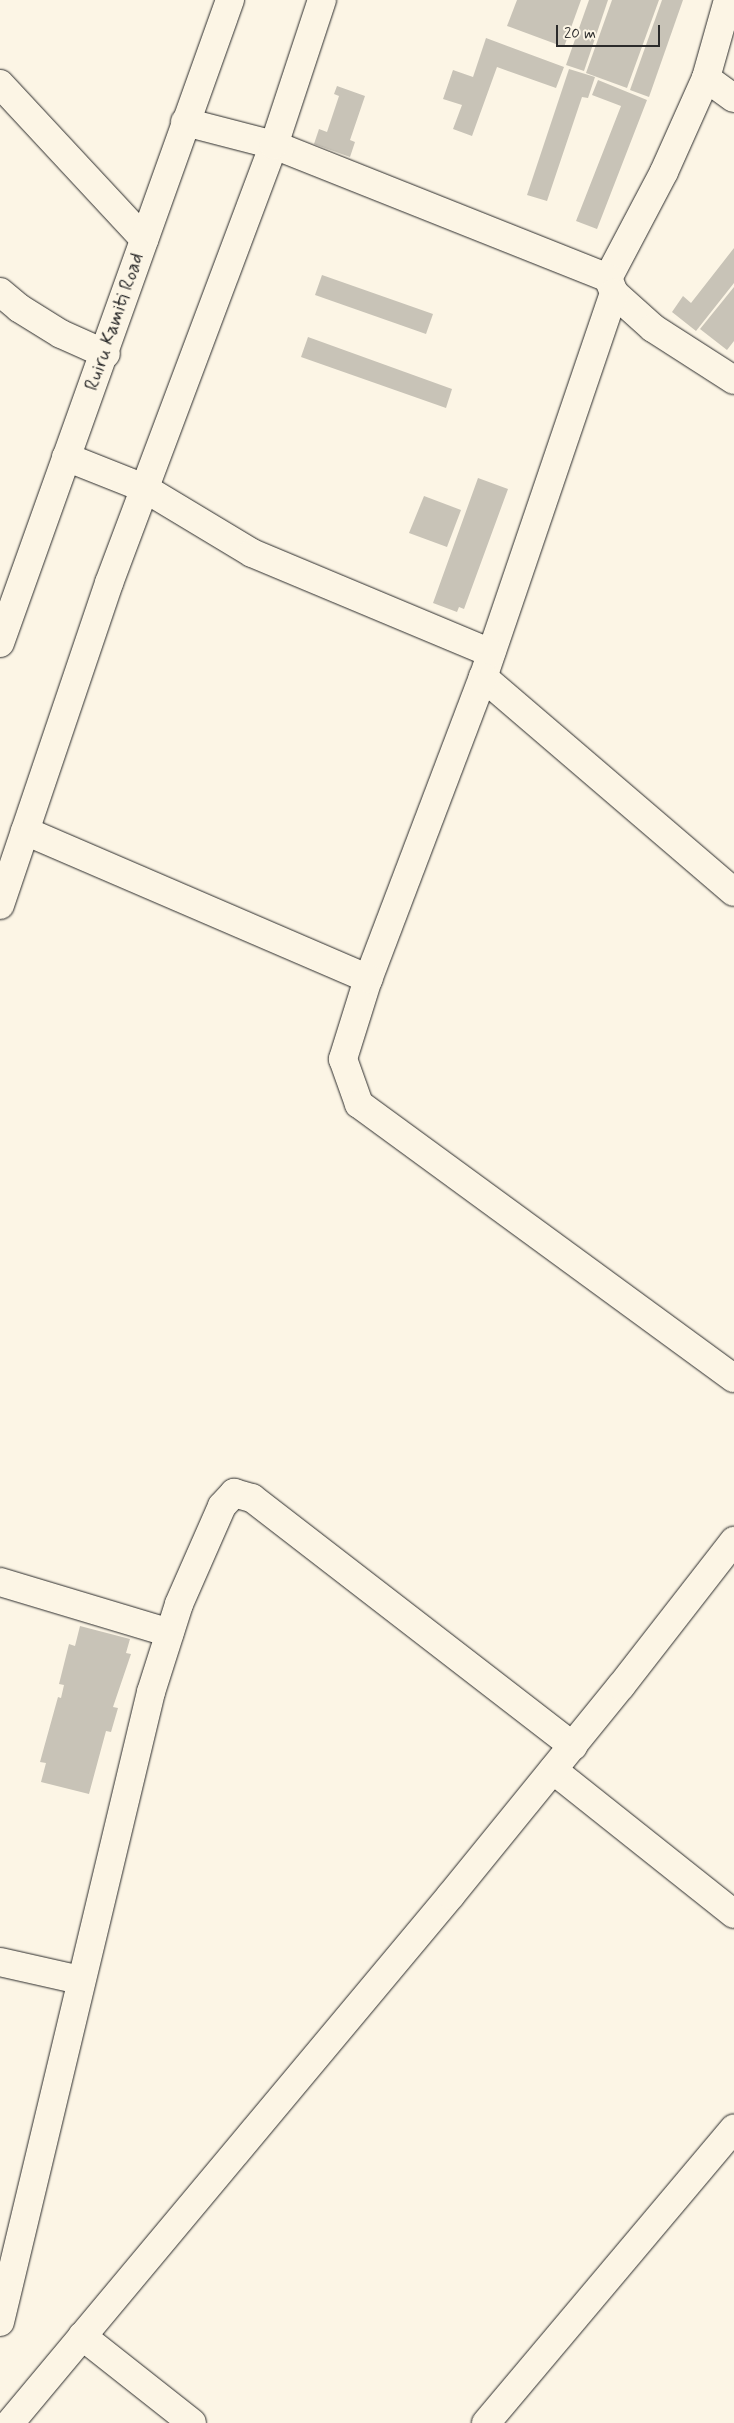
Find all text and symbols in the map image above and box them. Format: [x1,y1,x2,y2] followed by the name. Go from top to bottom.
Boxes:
[559,15,663,47] scale bar
[564,24,596,44] text: 20 m
[80,248,150,396] street label: Ruiru Kamiti Road

